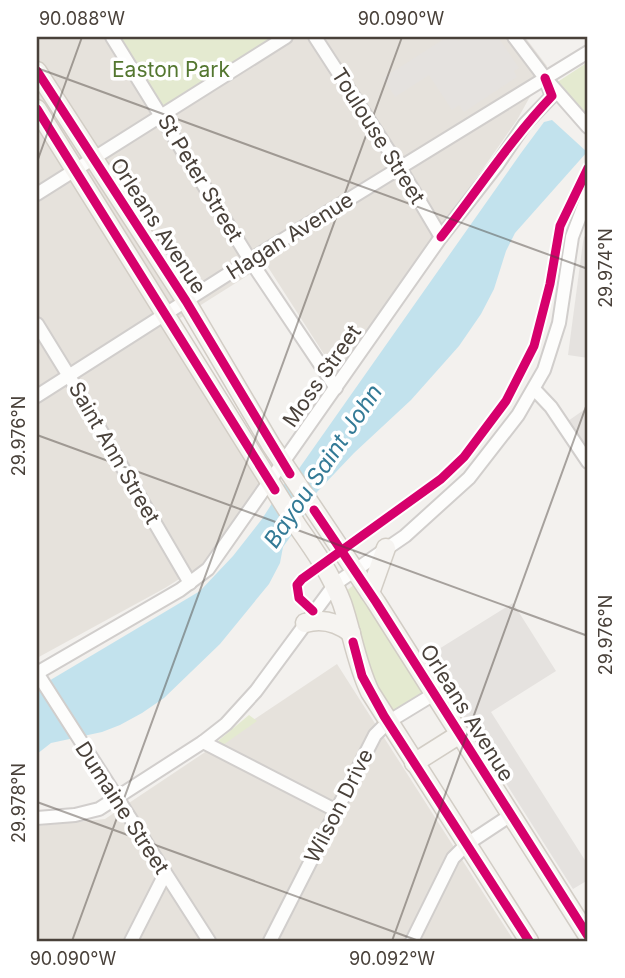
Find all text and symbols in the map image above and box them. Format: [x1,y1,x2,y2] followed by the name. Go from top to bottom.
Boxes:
[39,8,125,29] text: 90.088°W
[358,8,445,29] text: 90.090°W
[112,57,230,82] park label: Easton Park
[327,63,430,208] street label: Toulouse Street
[153,110,248,246] street label: St Peter Street
[105,153,212,298] street label: Orleans Avenue
[222,187,357,284] street label: Hagan Avenue
[595,228,616,308] text: 29.974°N
[277,320,366,432] street label: Moss Street
[64,377,165,528] street label: Saint Ann Street
[258,379,388,553] water label: Bayou Saint John
[8,396,29,476] text: 29.976°N
[595,595,616,675] text: 29.976°N
[415,640,520,786] street label: Orleans Avenue
[70,737,175,879] street label: Dumaine Street
[299,744,378,867] street label: Wilson Drive
[8,763,29,843] text: 29.978°N
[30,948,117,969] text: 90.090°W
[349,948,435,969] text: 90.092°W

